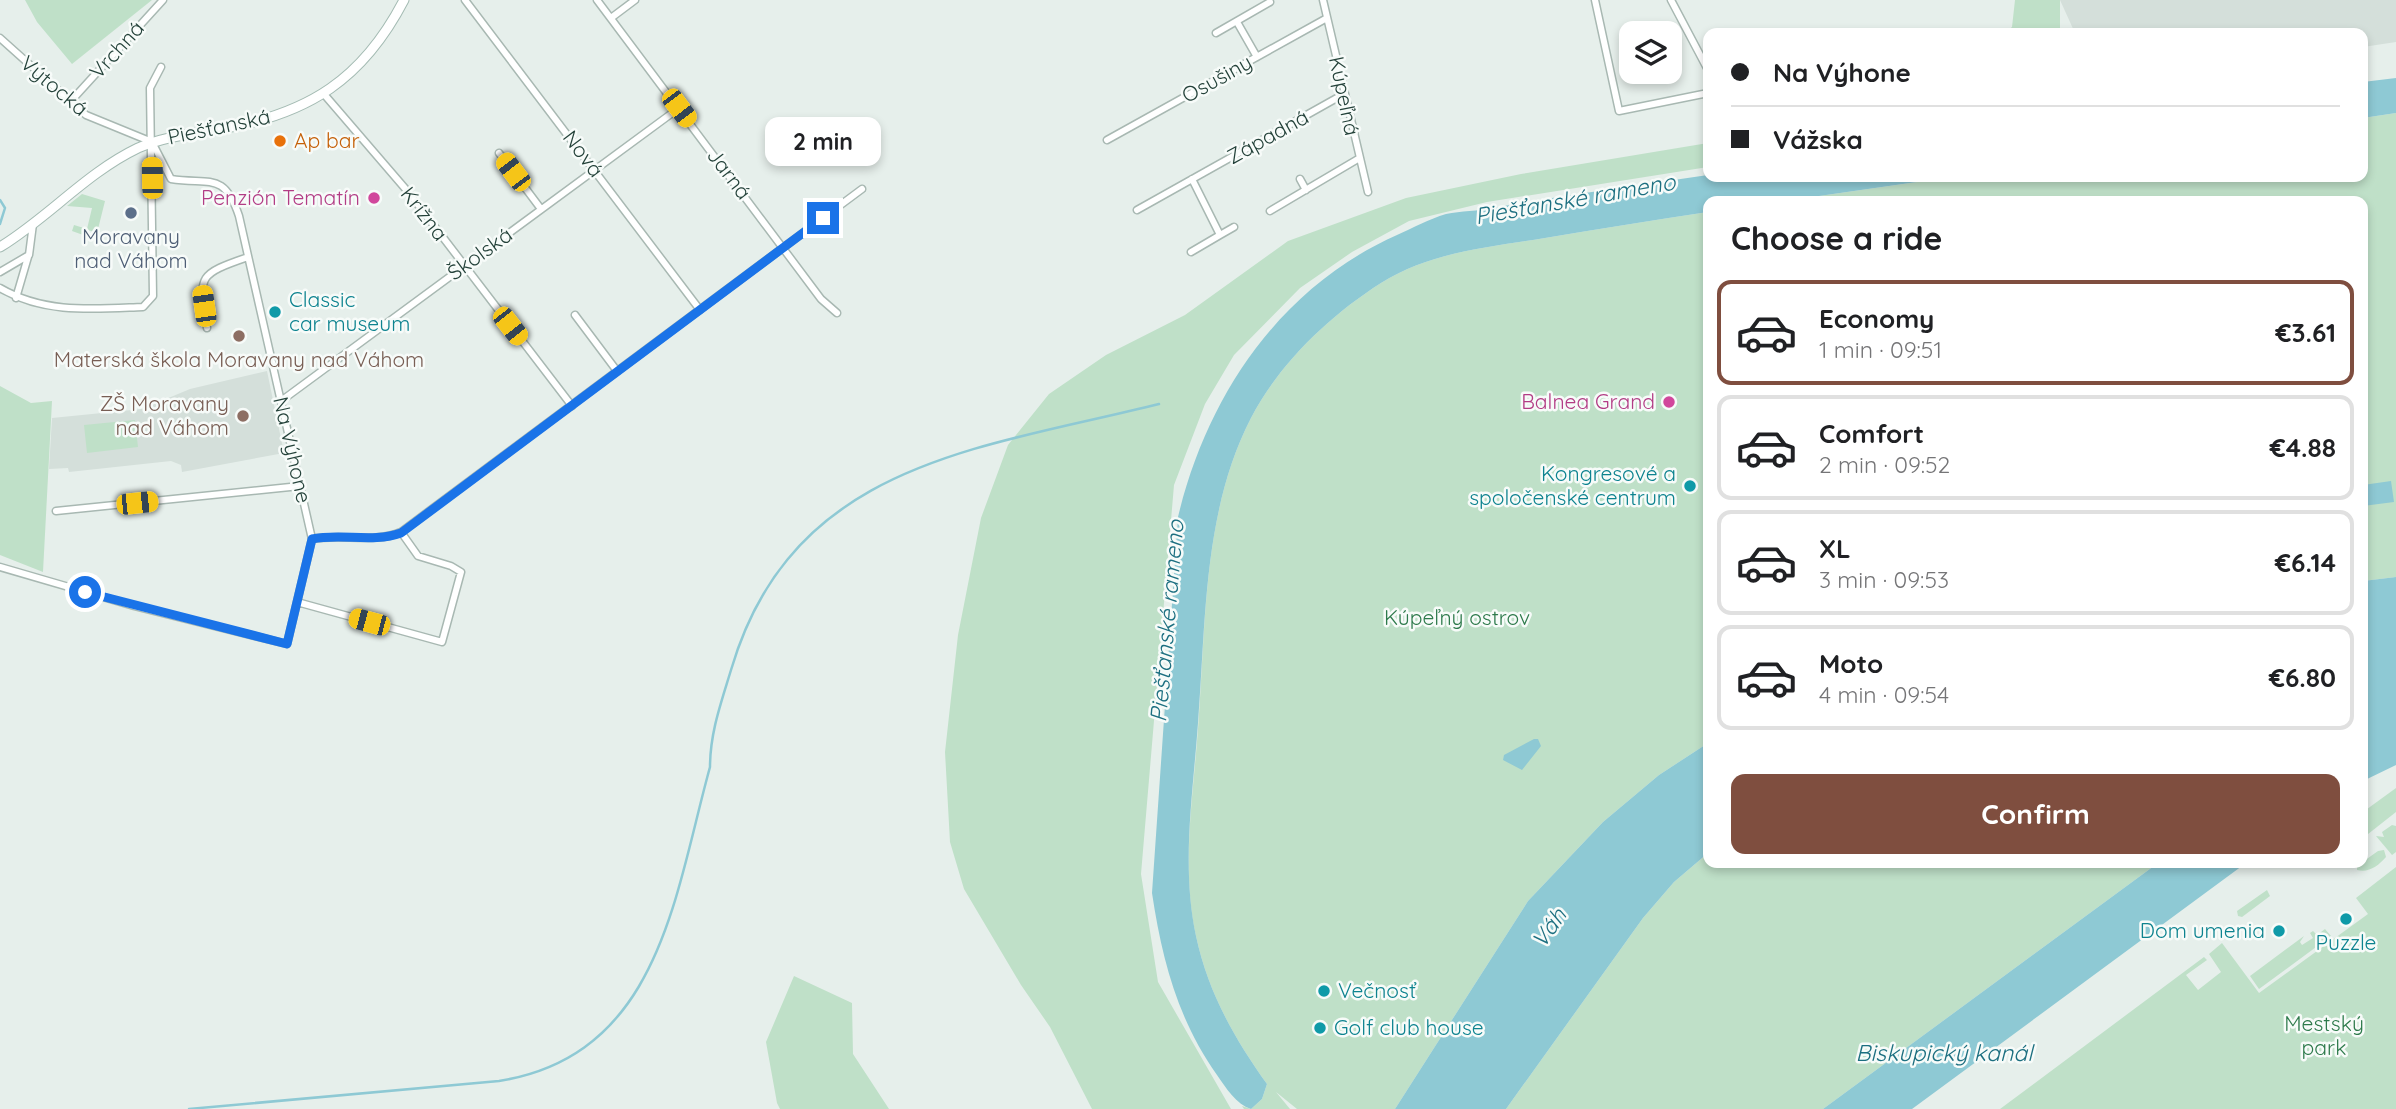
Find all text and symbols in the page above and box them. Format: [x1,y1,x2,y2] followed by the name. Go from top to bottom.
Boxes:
[84,15,149,84] street label: Vrchná
[1619,21,1682,84] map controls
[1619,21,1682,84] button: layers
[1177,48,1256,108] street label: Osušiny
[16,49,94,121] street label: Výtocká
[1324,54,1366,138] street label: Kúpeľná
[1773,56,1911,89] text: Na Výhone
[658,85,701,131] car
[165,102,273,150] street label: Piešťanská
[1222,103,1313,169] street label: Západná
[765,116,881,166] callout: 2 min
[1773,123,1863,156] text: Vážska
[558,125,610,182] street label: Nová
[294,127,360,153] place label: Ap bar
[793,127,853,156] text: 2 min
[272,133,288,149] marker: Ap bar
[702,143,758,204] street label: Jarná
[492,149,535,195] car
[142,157,163,199] car
[1472,166,1678,230] water label: Piešťanské rameno
[396,181,454,246] street label: Krížna
[201,184,360,210] place label: Penzión Tematín
[366,190,382,206] marker: Penzión Tematín
[807,202,839,234] route end
[123,205,139,221] marker: Moravany nad Váhom
[1731,218,1943,258] text: Choose a ride
[442,221,517,285] street label: Školská
[74,223,188,273] place label: Moravany nad Váhom
[191,284,218,328] car
[289,286,410,336] place label: Classic car museum
[1735,301,1798,364] icon: car
[1819,302,1934,335] text: Economy
[489,303,532,349] car
[267,304,283,320] marker: Classic car museum
[2275,316,2336,349] text: €3.61
[231,328,247,344] marker: Materská škola Moravany nad Váhom
[1819,335,1942,364] text: 1 min · 09:51
[54,346,424,372] place label: Materská škola Moravany nad Váhom
[1521,388,1655,414] place label: Balnea Grand
[100,390,229,440] place label: ZŠ Moravany nad Váhom
[268,394,318,505] street label: Na Výhone
[1661,394,1677,410] marker: Balnea Grand
[235,408,251,424] marker: ZŠ Moravany nad Váhom
[1735,416,1798,479] icon: car
[1819,417,1924,450] text: Comfort
[2269,431,2336,464] text: €4.88
[1819,450,1950,479] text: 2 min · 09:52
[1469,460,1676,510] place label: Kongresové a spoločenské centrum
[1682,478,1698,494] marker: Kongresové a spoločenské centrum
[116,490,159,516] car
[1143,517,1190,723] water label: Piešťanské rameno
[1735,531,1798,594] icon: car
[1819,532,1851,565] text: XL
[2275,546,2336,579] text: €6.14
[1819,565,1949,594] text: 3 min · 09:53
[69,576,101,608] route start
[1384,604,1530,630] park label: Kúpeľný ostrov
[346,606,393,638] car
[1735,646,1798,709] icon: car
[1819,647,1883,680] text: Moto
[2269,661,2336,694] text: €6.80
[1819,680,1949,709] text: 4 min · 09:54
[1731,774,2340,854] button: Confirm
[1525,901,1573,953] water label: Váh
[2338,911,2354,927] marker: Puzzle
[2140,917,2265,943] place label: Dom umenia
[2271,923,2287,939] marker: Dom umenia
[2316,929,2376,955] place label: Puzzle
[1338,977,1417,1003] place label: Večnosť
[1316,983,1332,999] marker: Večnosť
[2284,1010,2364,1060] park label: Mestský park
[1334,1014,1484,1040] place label: Golf club house
[1312,1020,1328,1036] marker: Golf club house
[1855,1038,2035,1067] water label: Biskupický kanál

